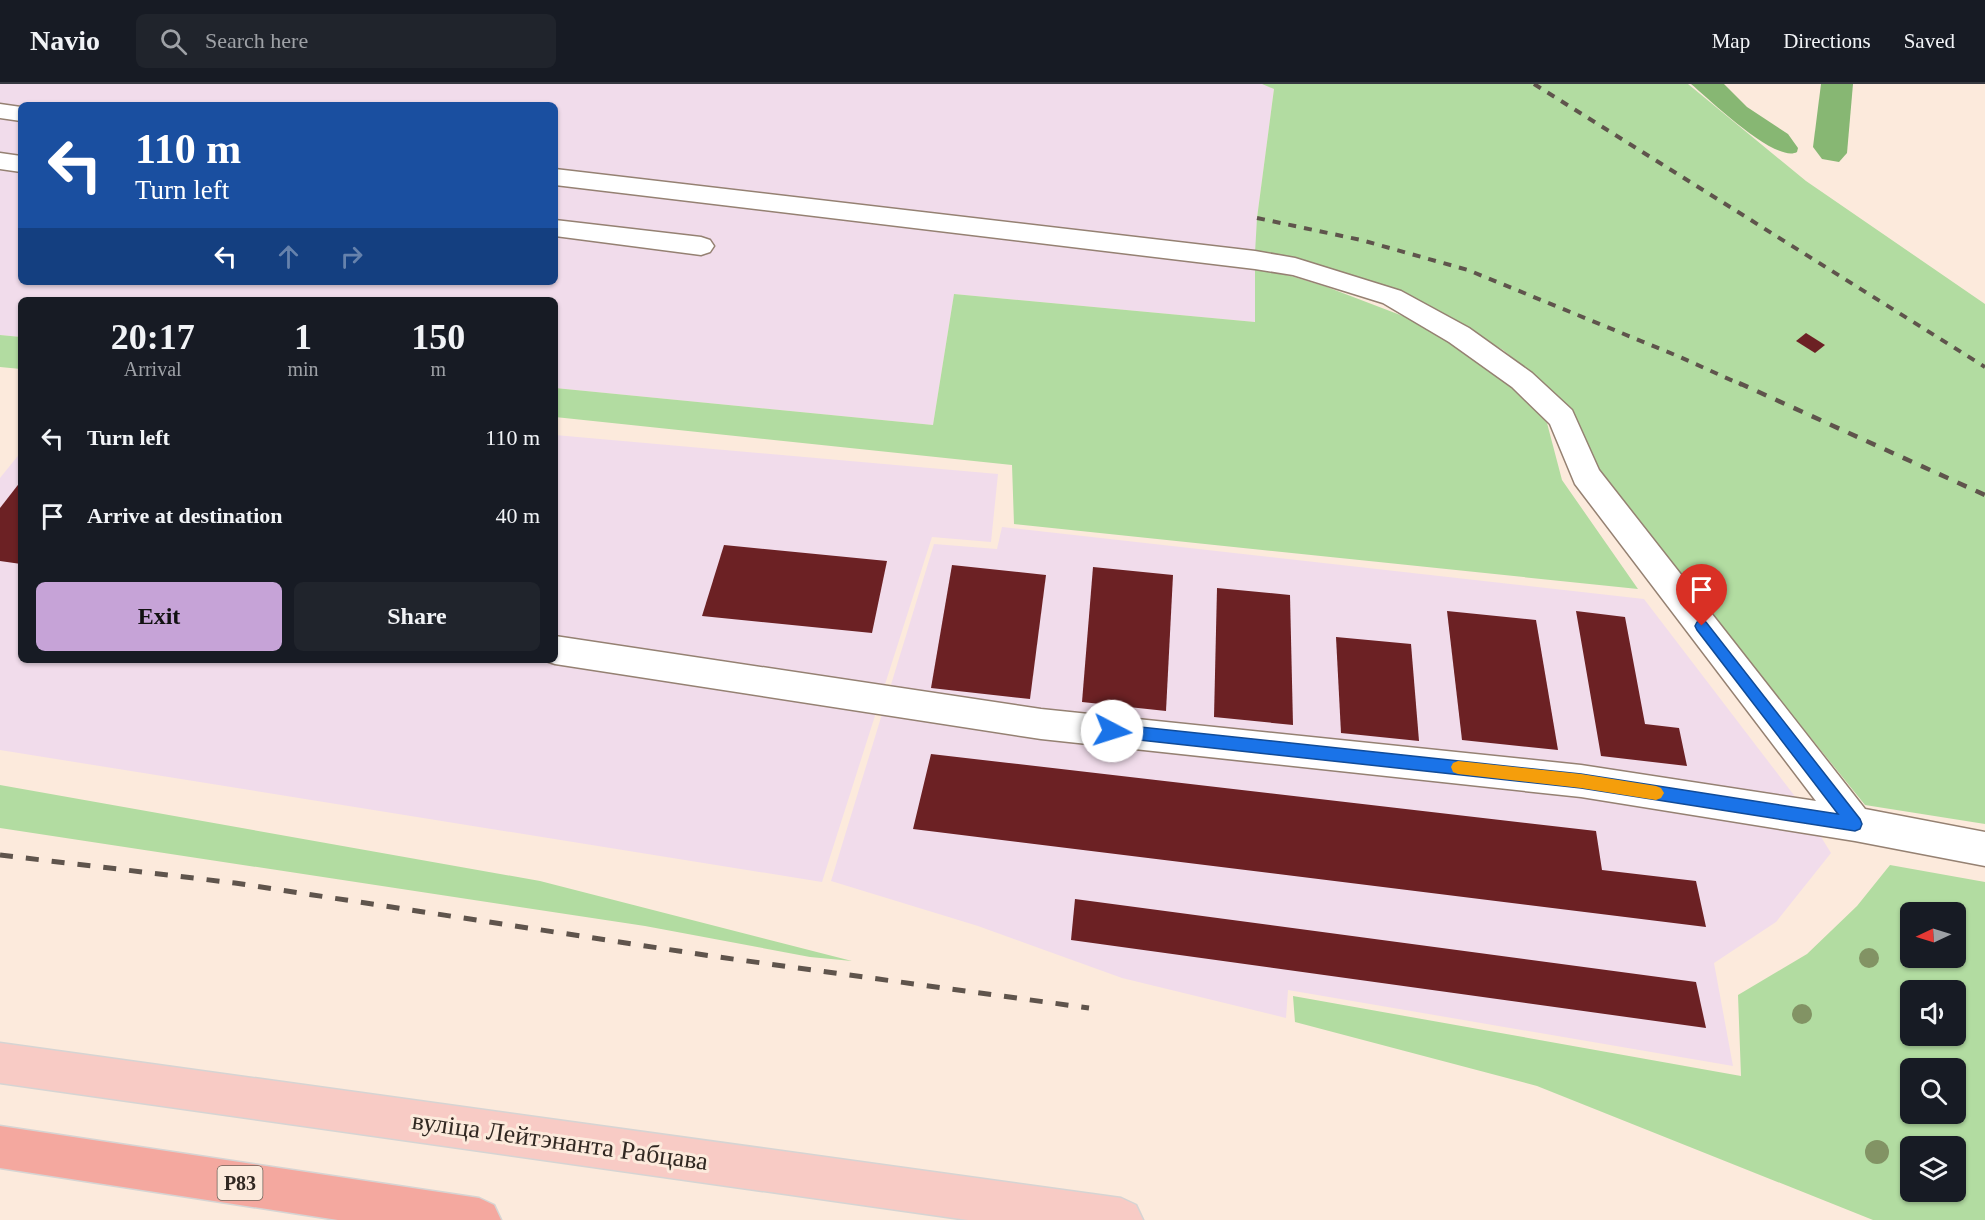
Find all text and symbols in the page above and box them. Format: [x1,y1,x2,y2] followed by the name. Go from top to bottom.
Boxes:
[136,14,556,68] search box
[30,25,100,56] text: Navio
[157,25,190,58] icon: search
[205,28,308,53] text: Search here
[1712,29,1750,53] text: Map
[1783,29,1871,53] text: Directions
[1904,29,1955,53] text: Saved
[36,126,114,204] icon: left
[135,126,241,172] text: 110 m
[135,175,229,205] text: Turn left
[209,240,242,273] icon: left
[272,240,305,273] icon: ahead
[335,240,368,273] icon: right
[111,317,195,357] text: 20:17
[294,317,312,357] text: 1
[411,317,465,357] text: 150
[124,358,182,380] text: Arrival
[287,358,319,380] text: min
[431,358,446,380] text: m
[36,422,69,455] icon: left
[87,425,170,450] text: Turn left
[485,425,540,450] text: 110 m
[36,500,69,533] icon: arrive
[87,503,283,528] text: Arrive at destination
[495,503,540,528] text: 40 m
[1676,564,1727,626] pin
[1685,573,1718,606] icon: arrive
[36,582,282,651] button: Exit
[294,582,540,651] button: Share
[1080,699,1144,763] position arrow
[1900,902,1966,968] north arrow
[1900,902,1966,1202] map controls
[1900,980,1966,1046] button: sound
[1900,1058,1966,1124] button: search
[410,1106,710,1176] street label: вуліца Лейтэнанта Рабцава
[1900,1136,1966,1202] button: layers
[218,1166,262,1200] road number: Р83

